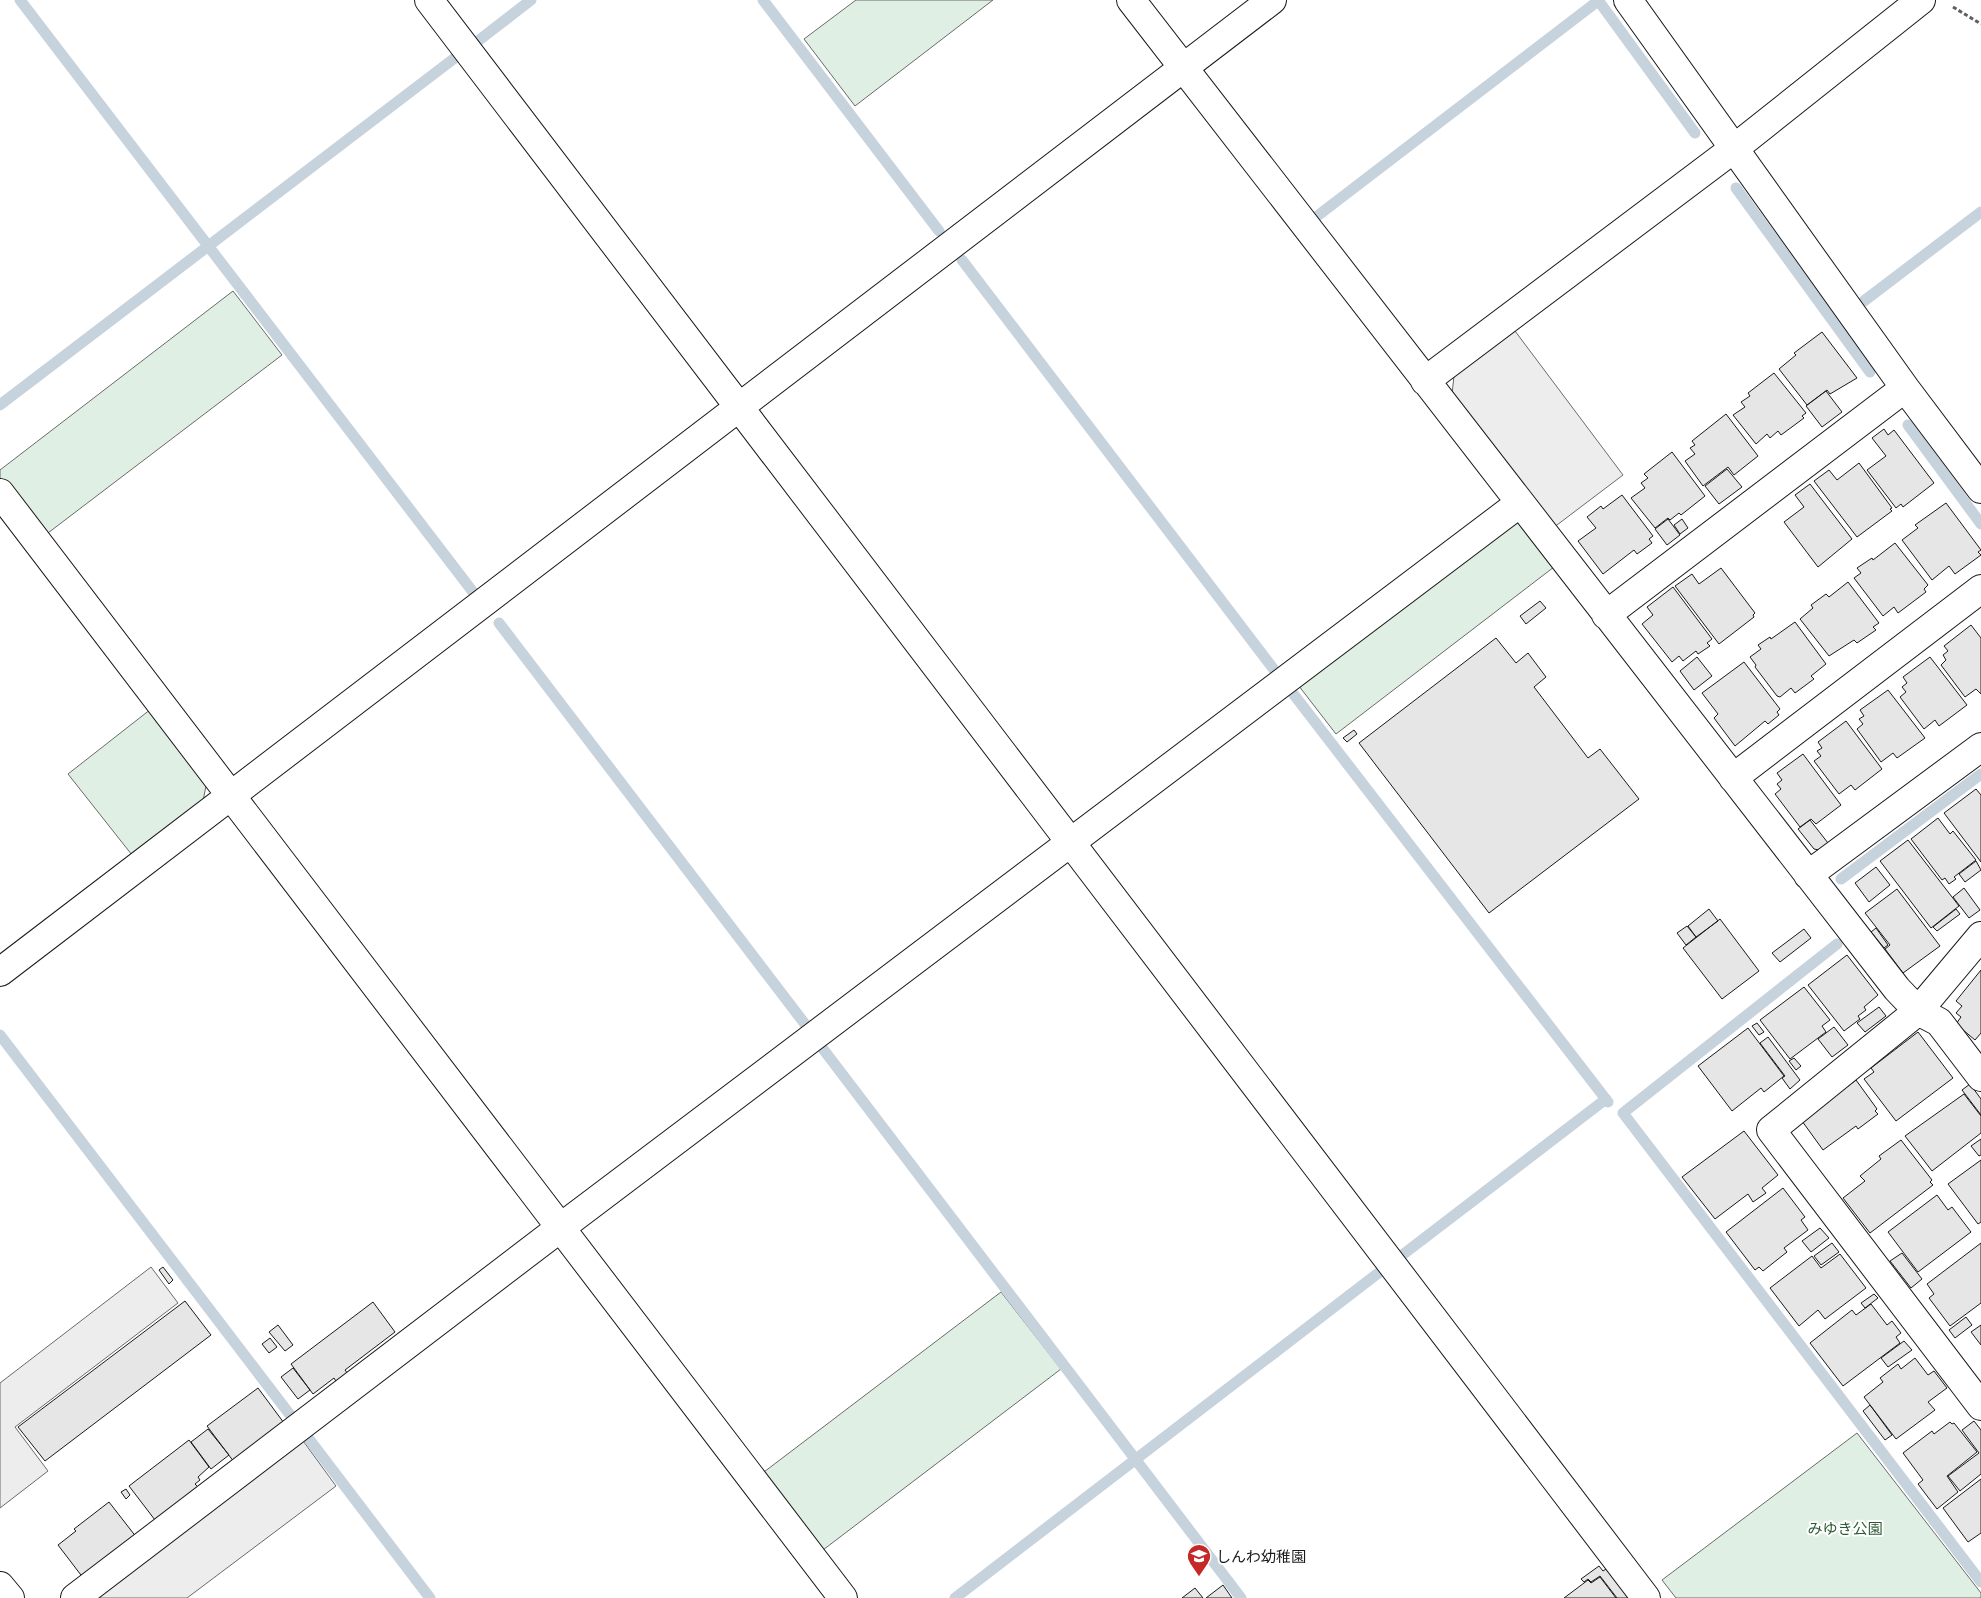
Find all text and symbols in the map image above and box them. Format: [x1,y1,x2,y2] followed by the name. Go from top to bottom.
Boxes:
[1807,1518,1883,1539] park label: みゆき公園
[1186,1543,1212,1577] school or university icon: しんわ幼稚園
[1216,1546,1306,1567] place label: しんわ幼稚園

